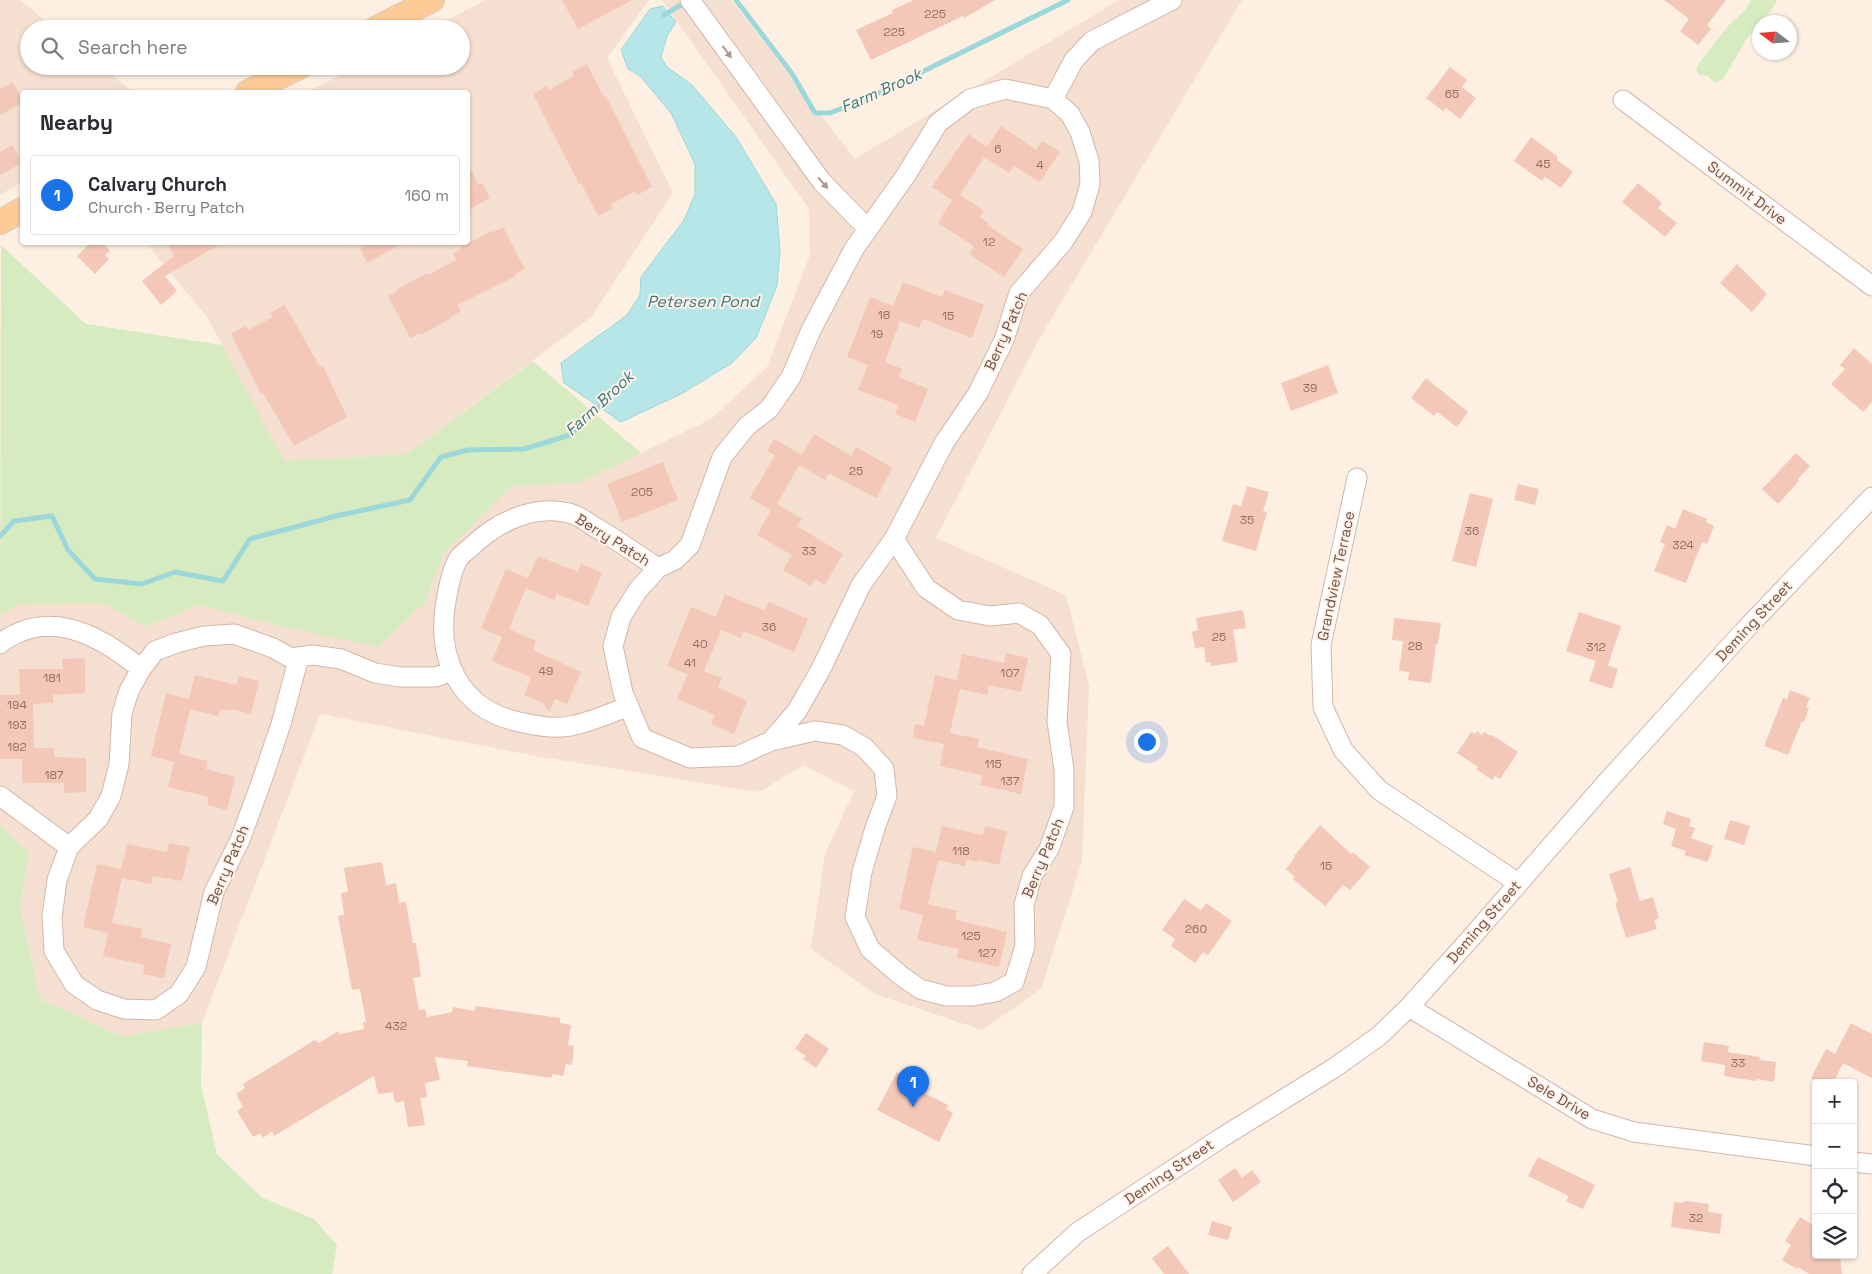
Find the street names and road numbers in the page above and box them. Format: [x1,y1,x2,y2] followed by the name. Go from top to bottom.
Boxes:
[1704,157,1791,229] street label: Summit Drive
[980,288,1031,373] street label: Berry Patch
[572,509,654,570] street label: Berry Patch
[1312,509,1359,643] street label: Grandview Terrace
[1711,576,1796,665] street label: Deming Street
[1017,815,1068,901] street label: Berry Patch
[202,822,253,908] street label: Berry Patch
[1442,876,1525,967] street label: Deming Street
[1524,1071,1594,1124] street label: Sele Drive
[1120,1135,1217,1209] street label: Deming Street

